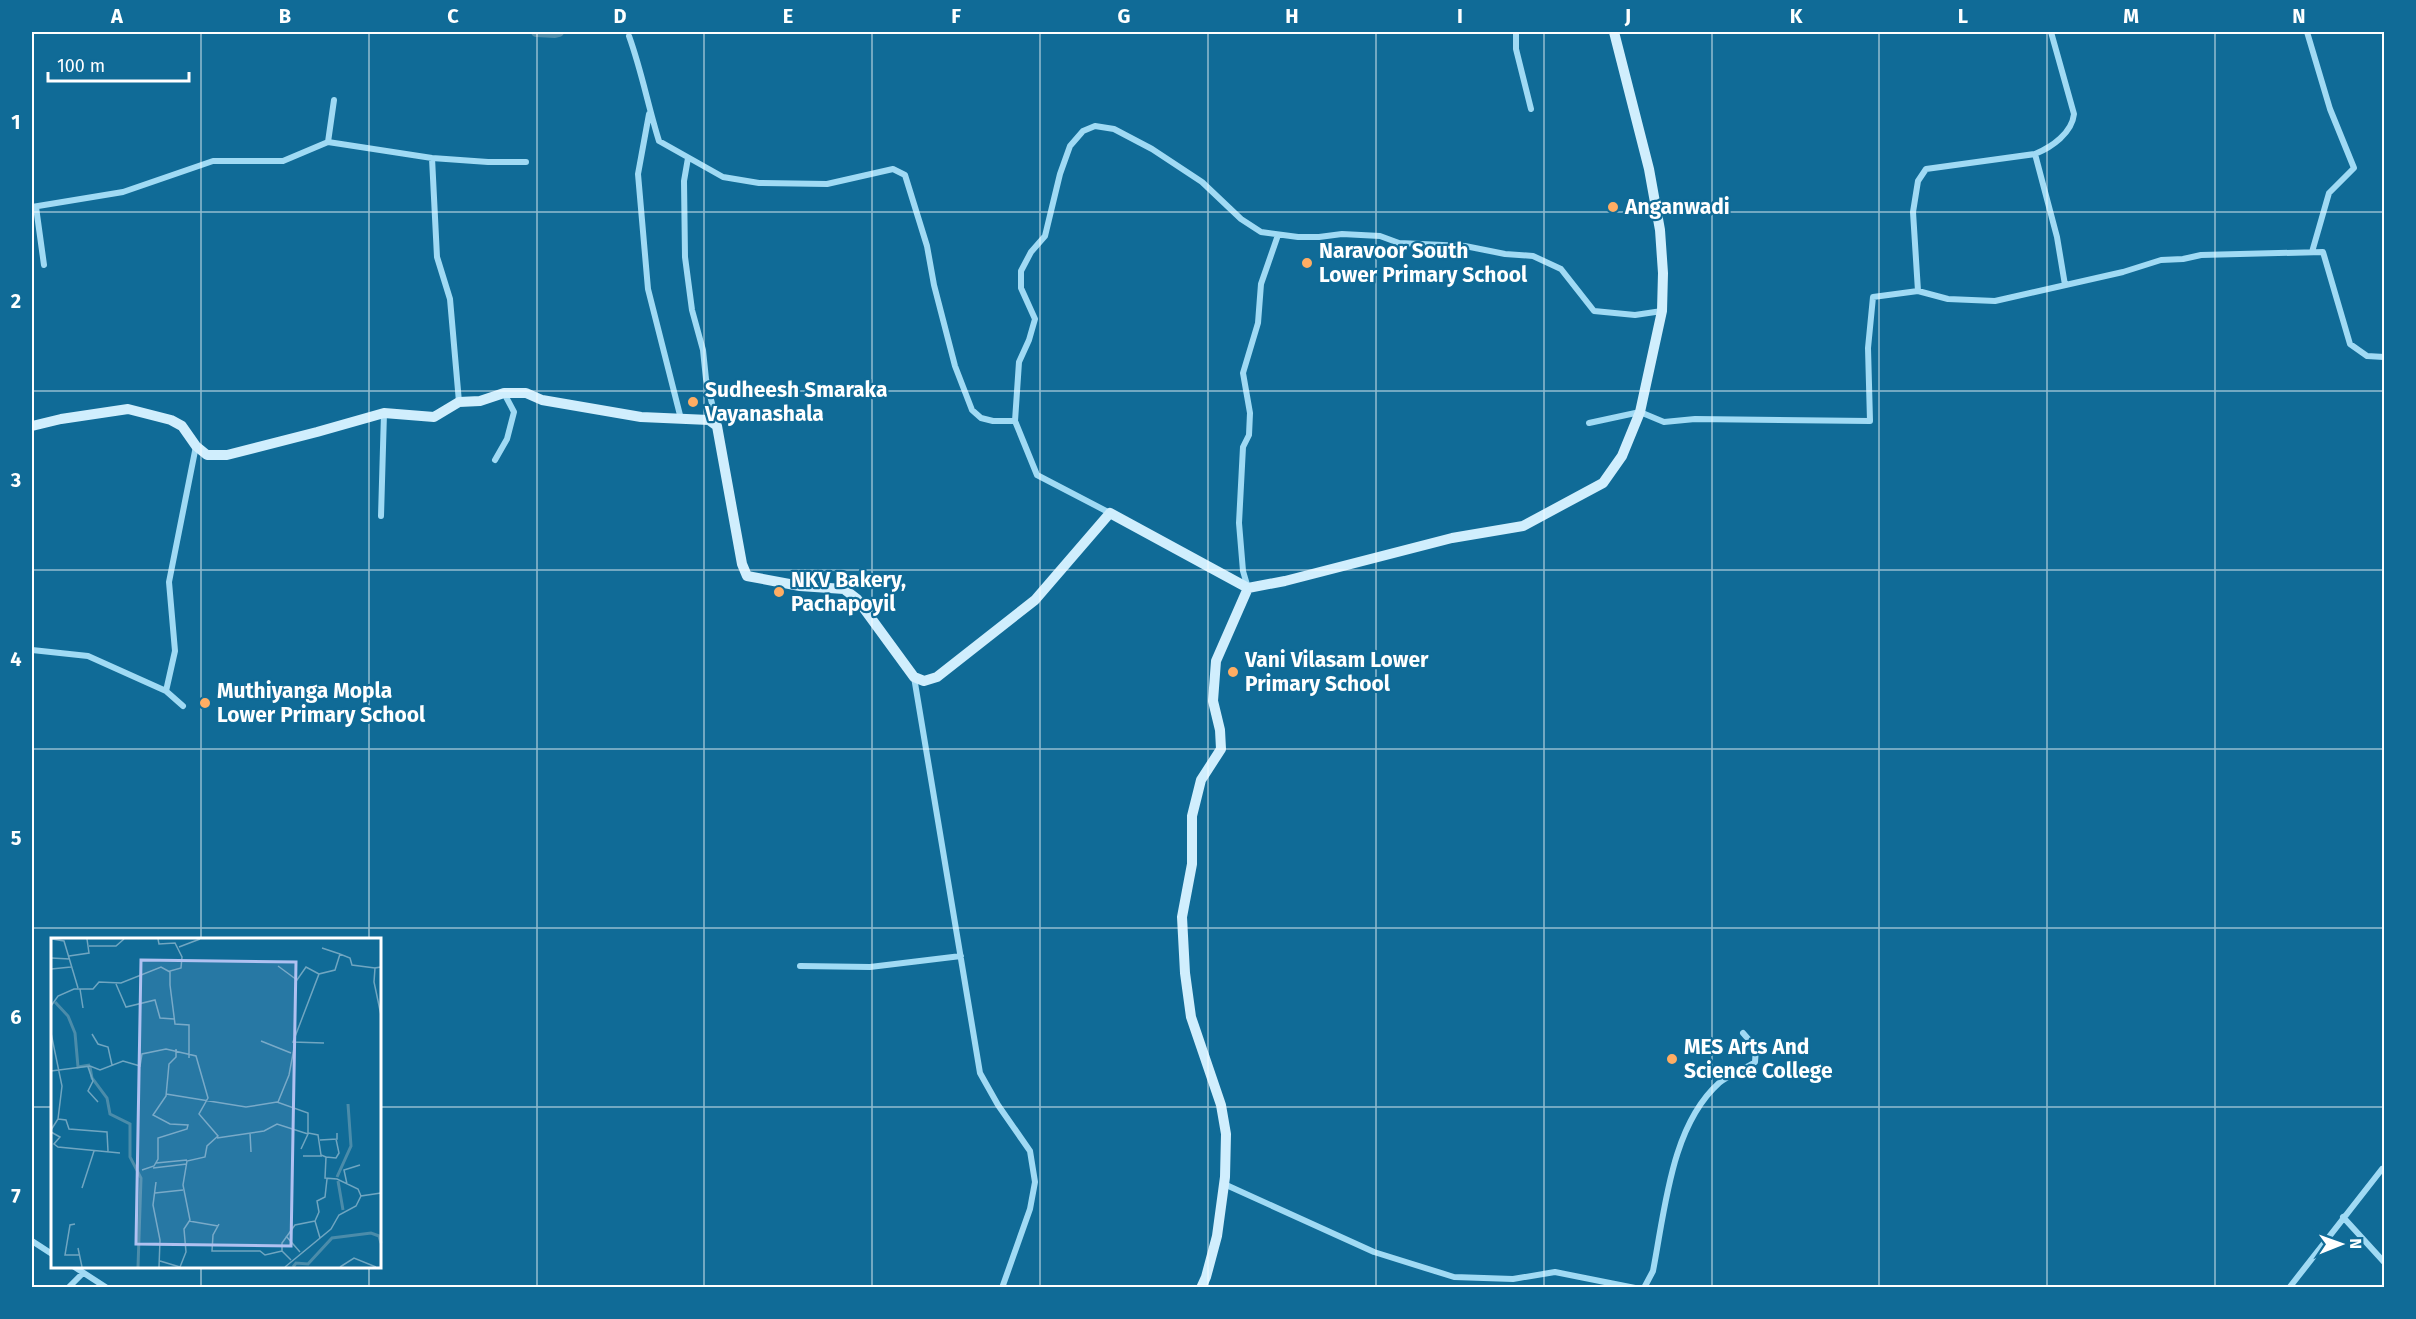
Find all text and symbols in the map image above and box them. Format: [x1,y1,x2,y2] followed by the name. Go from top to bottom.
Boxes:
[110,4,124,28] text: A
[279,4,291,28] text: B
[447,4,459,28] text: C
[613,4,627,28] text: D
[783,4,793,28] text: E
[951,4,961,28] text: F
[1118,4,1130,28] text: G
[1285,4,1299,28] text: H
[1457,4,1463,28] text: I
[1624,4,1631,28] text: J
[1790,4,1803,28] text: K
[1958,4,1968,28] text: L
[2123,4,2139,28] text: M
[2292,4,2306,28] text: N
[48,45,189,83] scale bar
[57,55,105,77] text: 100 m
[11,110,21,134] text: 1
[1624,194,1730,220] place label: Anganwadi
[1606,200,1620,214] marker: Anganwadi
[1319,238,1528,288] place label: Naravoor South Lower Primary School
[1300,256,1314,270] marker: Naravoor South Lower Primary School
[11,289,21,313] text: 2
[704,377,887,427] place label: Sudheesh Smaraka Vayanashala
[686,395,700,409] marker: Sudheesh Smaraka Vayanashala
[10,468,21,492] text: 3
[791,567,906,617] place label: NKV Bakery, Pachapoyil
[772,585,786,599] marker: NKV Bakery, Pachapoyil
[10,647,22,671] text: 4
[1244,647,1429,697] place label: Vani Vilasam Lower Primary School
[1226,665,1240,679] marker: Vani Vilasam Lower Primary School
[217,678,426,728] place label: Muthiyanga Mopla Lower Primary School
[198,696,212,710] marker: Muthiyanga Mopla Lower Primary School
[11,826,22,850] text: 5
[51,938,381,1268] inset map
[10,1005,22,1029] text: 6
[1684,1034,1833,1084] place label: MES Arts And Science College
[1665,1052,1679,1066] marker: MES Arts And Science College
[11,1184,21,1208] text: 7
[2311,1214,2371,1274] north arrow
[2346,1238,2365,1249] text: N

